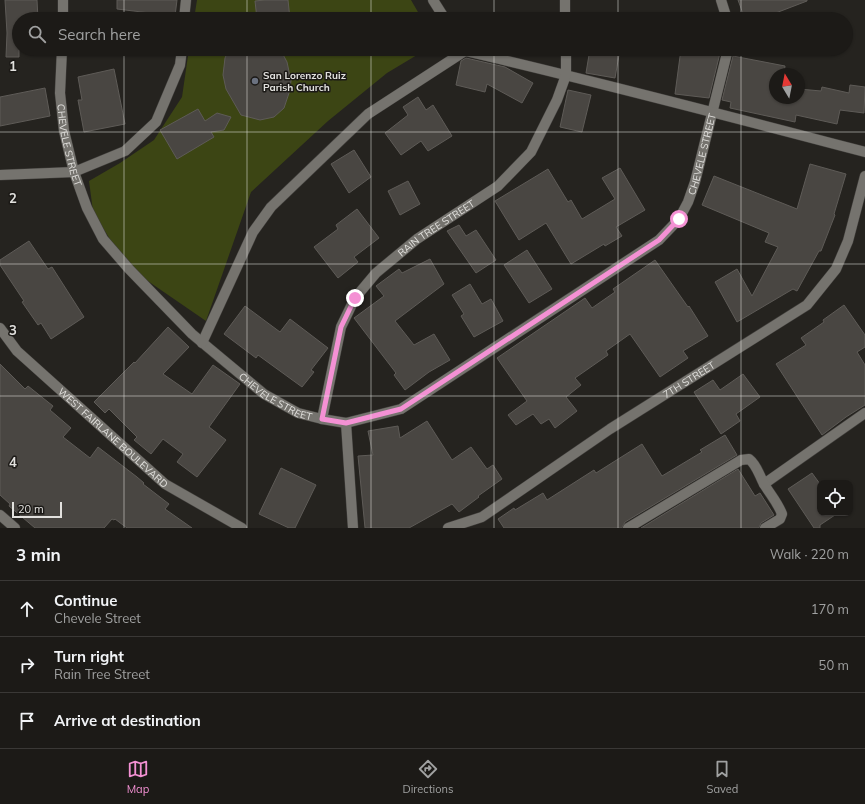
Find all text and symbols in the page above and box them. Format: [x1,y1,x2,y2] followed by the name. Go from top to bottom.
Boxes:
[12,12,853,56] search box
[26,23,48,45] icon: search
[58,25,140,44] text: Search here
[9,58,17,74] text: 1
[769,68,805,104] north arrow
[263,69,346,94] place label: San Lorenzo Ruiz Parish Church
[250,76,260,86] marker: San Lorenzo Ruiz Parish Church
[55,103,85,188] street label: CHEVELE STREET
[685,112,718,197] street label: CHEVELE STREET
[9,190,17,206] text: 2
[395,197,477,259] street label: RAIN TREE STREET
[670,210,688,228] route start
[346,289,364,307] route end
[9,322,17,338] text: 3
[660,358,717,401] street label: 7TH STREET
[236,369,314,423] street label: CHEVELE STREET
[56,385,171,490] street label: WEST FAIRLANE BOULEVARD
[9,454,17,470] text: 4
[817,480,853,516] map controls
[817,480,853,516] button: locate
[12,500,62,519] scale bar
[18,502,44,516] text: 20 m
[16,544,61,565] text: 3 min
[770,546,849,562] text: Walk · 220 m
[54,591,117,610] text: Continue
[16,598,38,620] icon: ahead
[811,601,849,617] text: 170 m
[54,610,141,626] text: Chevele Street
[54,647,124,666] text: Turn right
[16,654,38,676] icon: right
[819,657,849,673] text: 50 m
[54,666,150,682] text: Rain Tree Street
[16,710,38,732] icon: arrive
[54,711,201,730] text: Arrive at destination
[127,758,149,796] tab: Map
[403,758,453,796] tab: Directions
[707,758,738,796] tab: Saved

